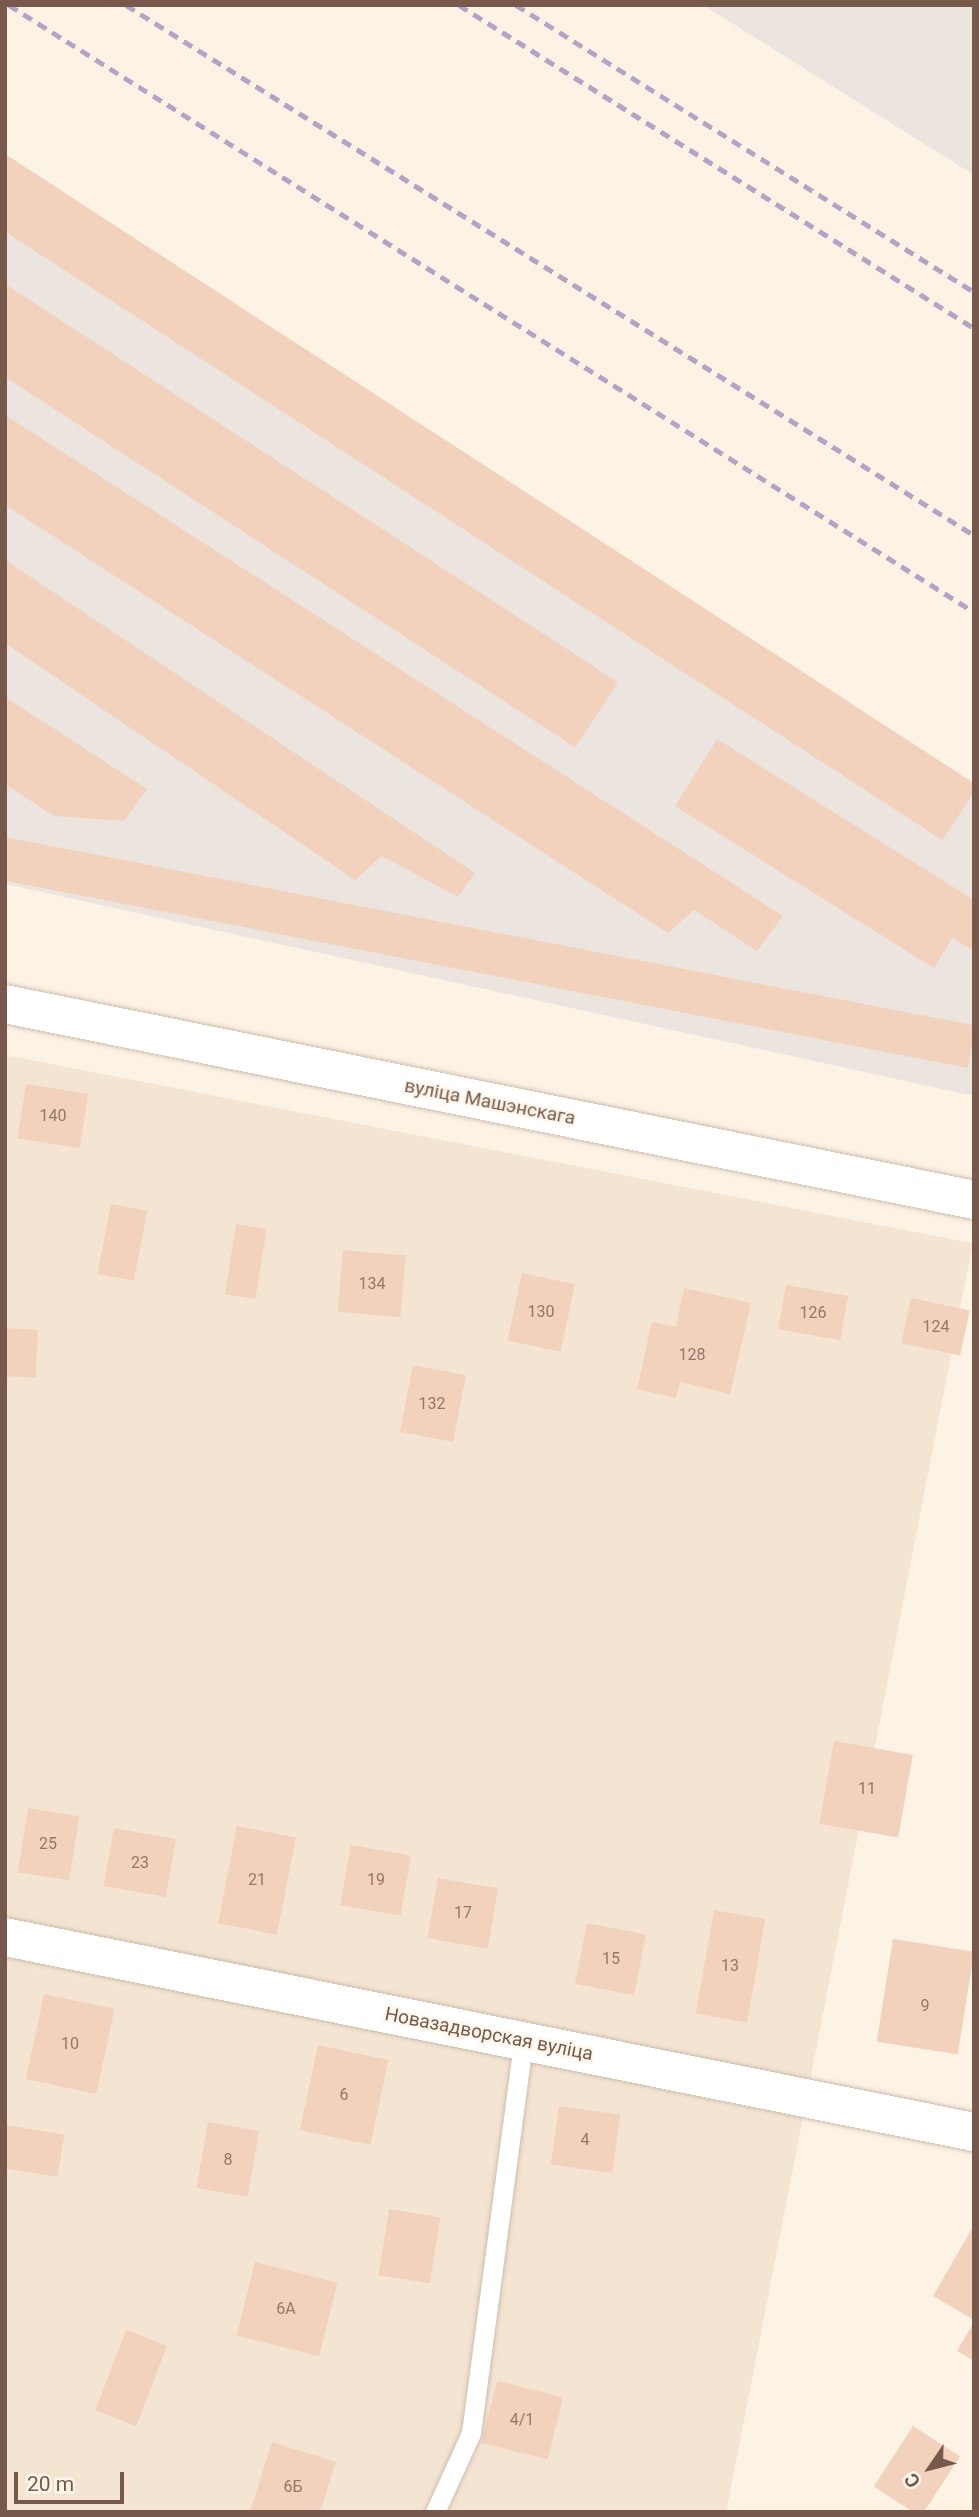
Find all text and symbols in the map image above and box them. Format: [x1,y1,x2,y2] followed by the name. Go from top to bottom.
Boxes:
[403,1074,577,1130] street label: вуліца Машэнскага
[40,1106,66,1126] house number: 140
[359,1274,385,1294] house number: 134
[528,1302,554,1322] house number: 130
[800,1303,826,1323] house number: 126
[923,1317,949,1337] house number: 124
[679,1345,705,1365] house number: 128
[419,1394,445,1414] house number: 132
[858,1779,876,1799] house number: 11
[39,1834,57,1854] house number: 25
[131,1853,149,1873] house number: 23
[248,1870,266,1890] house number: 21
[367,1870,385,1890] house number: 19
[454,1903,472,1923] house number: 17
[602,1949,620,1969] house number: 15
[721,1956,739,1976] house number: 13
[921,1996,929,2016] house number: 9
[383,2003,595,2065] street label: Новазадворская вуліца
[61,2034,79,2054] house number: 10
[340,2085,348,2105] house number: 6
[581,2130,589,2150] house number: 4
[224,2150,232,2170] house number: 8
[276,2299,296,2319] house number: 6А
[510,2410,534,2430] house number: 4/1
[895,2433,965,2503] north arrow
[18,2458,128,2502] scale bar
[899,2469,925,2492] text: С
[27,2472,74,2496] text: 20 m
[283,2477,303,2497] house number: 6Б

